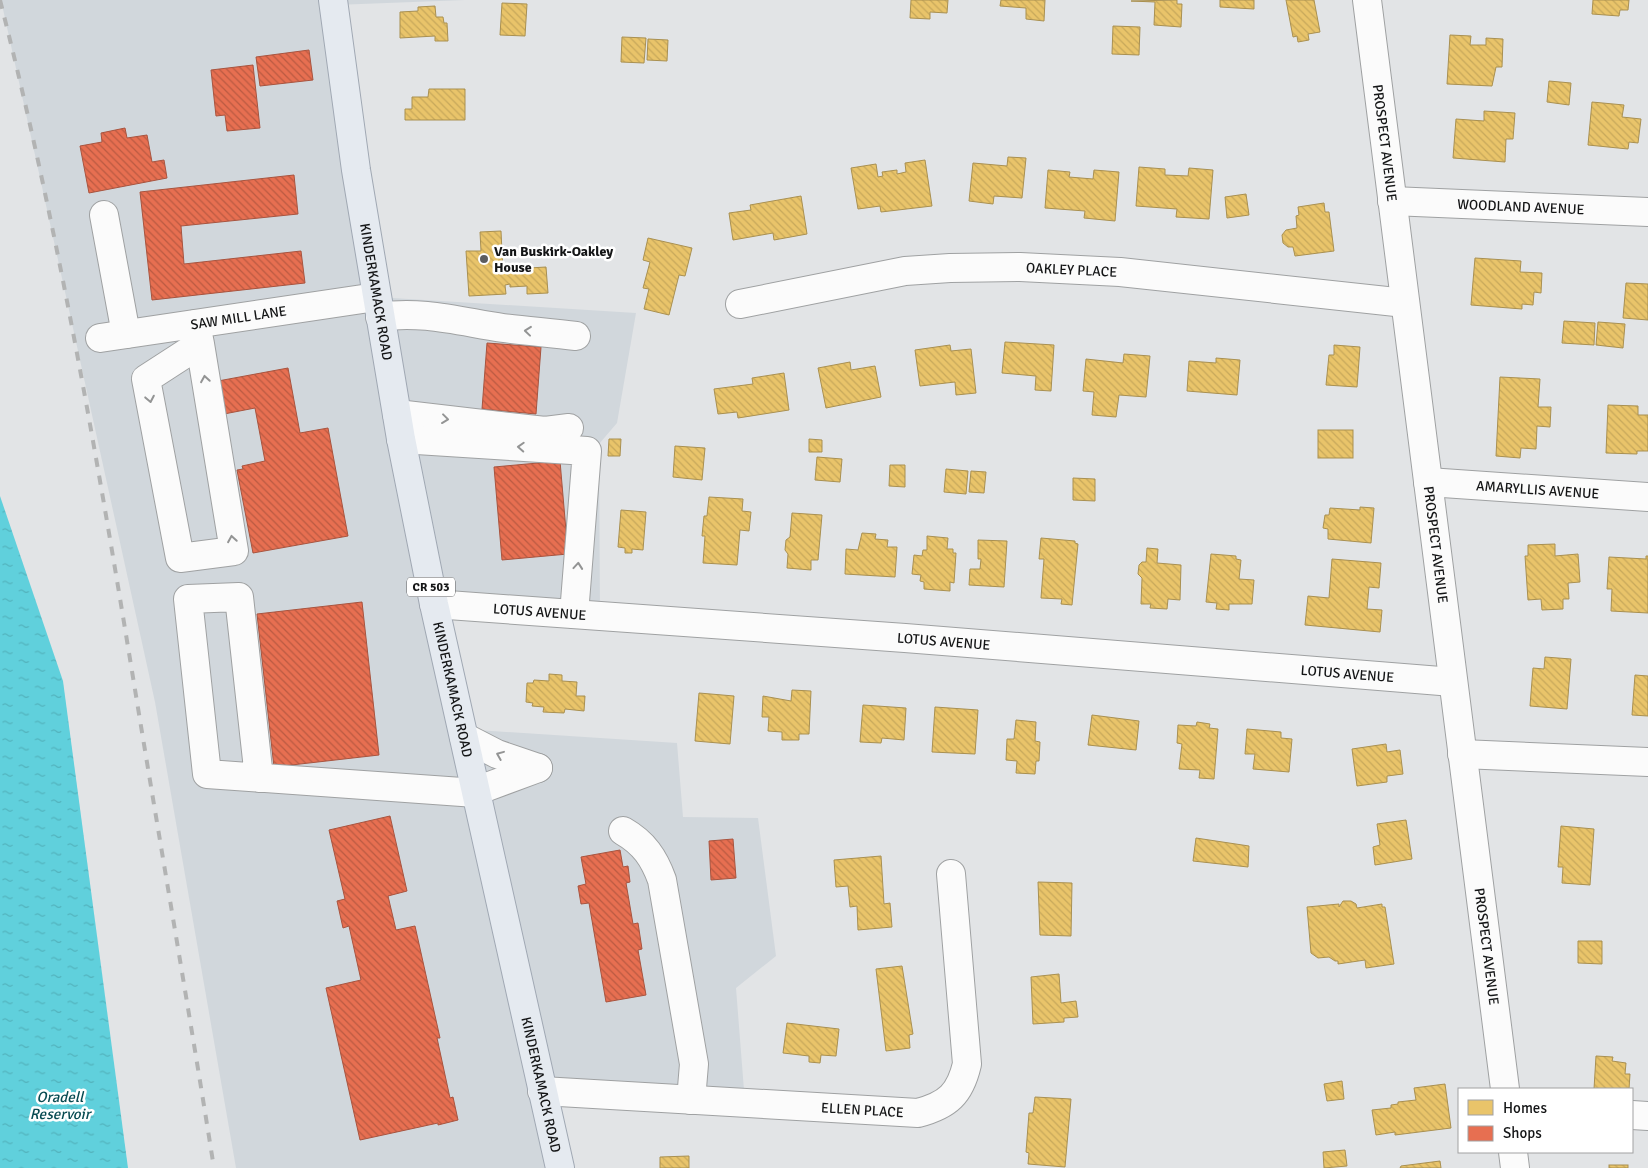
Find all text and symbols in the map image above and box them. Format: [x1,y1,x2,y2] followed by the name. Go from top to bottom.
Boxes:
[1369,83,1400,203] street label: PROSPECT AVENUE
[1457,196,1585,218] street label: WOODLAND AVENUE
[356,222,396,362] street label: KINDERKAMACK ROAD
[494,243,613,276] place label: Van Buskirk-Oakley House
[478,253,490,265] marker: Van Buskirk-Oakley House
[1026,259,1118,281] street label: OAKLEY PLACE
[189,302,288,333] street label: SAW MILL LANE
[524,325,532,336] one-way arrow
[201,374,211,383] one-way arrow
[144,394,154,403] one-way arrow
[441,414,450,424] one-way arrow
[517,441,525,452] one-way arrow
[1475,477,1600,503] street label: AMARYLLIS AVENUE
[1420,485,1451,604] street label: PROSPECT AVENUE
[227,535,237,544] one-way arrow
[573,561,584,569] one-way arrow
[407,578,455,596] road number: CR 503
[492,600,587,624] street label: LOTUS AVENUE
[429,620,476,759] street label: KINDERKAMACK ROAD
[896,629,991,654] street label: LOTUS AVENUE
[1300,662,1395,686] street label: LOTUS AVENUE
[496,751,504,761] one-way arrow
[1471,887,1502,1006] street label: PROSPECT AVENUE
[517,1015,564,1154] street label: KINDERKAMACK ROAD
[30,1088,93,1123] water label: Oradell Reservoir
[1458,1088,1633,1153] legend
[821,1099,904,1121] street label: ELLEN PLACE
[1503,1099,1547,1117] text: Homes
[1503,1124,1542,1142] text: Shops

